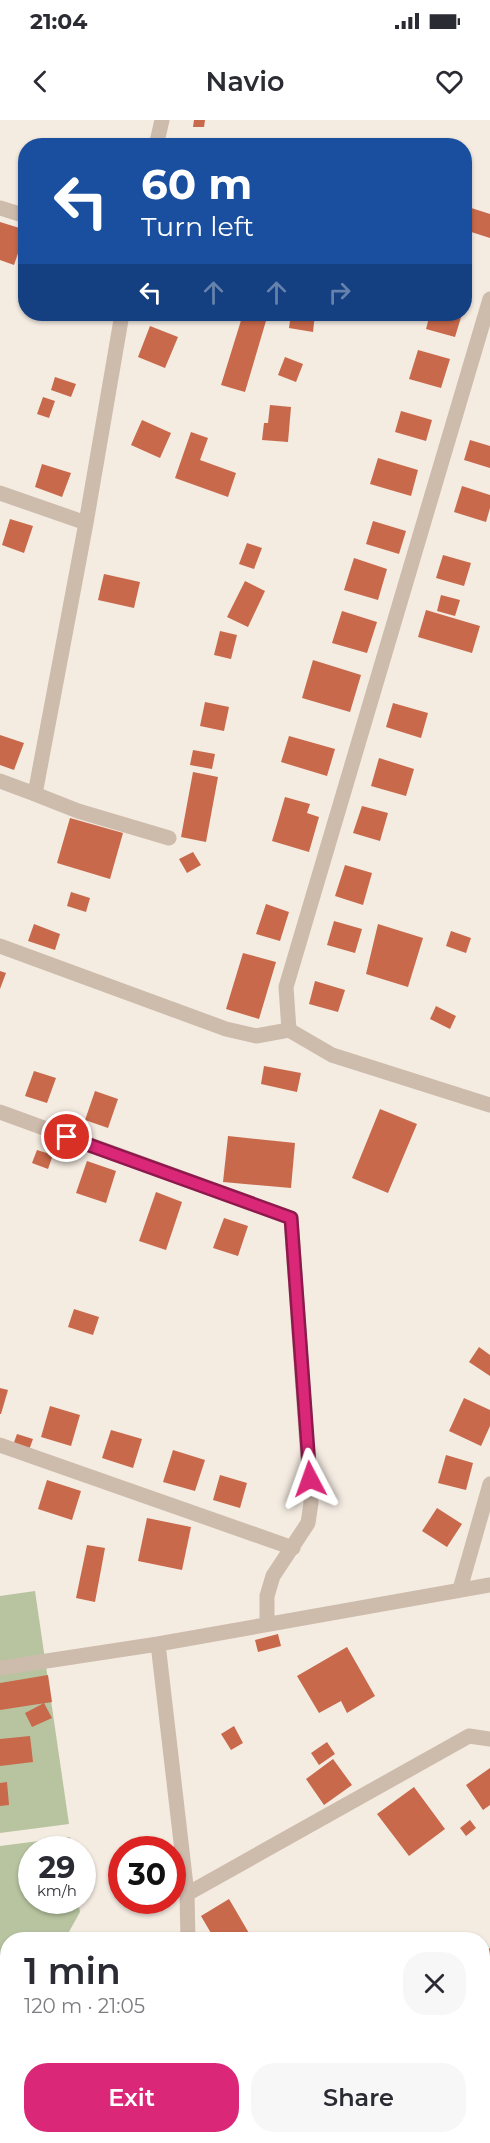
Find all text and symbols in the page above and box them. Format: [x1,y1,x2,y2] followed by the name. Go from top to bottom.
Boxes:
[30,8,87,35] text: 21:04
[24,65,57,98] icon: back
[206,65,284,98] text: Navio
[433,65,466,98] icon: heart
[141,158,252,210] text: 60 m
[42,162,120,240] icon: left
[141,210,254,243] text: Turn left
[134,276,167,309] icon: left
[197,276,230,309] icon: ahead
[260,276,293,309] icon: ahead
[323,276,356,309] icon: right
[41,1111,92,1162] pin
[50,1120,83,1153] icon: arrive
[278,1447,342,1511] position arrow
[108,1836,186,1914] speed limit sign: 30
[39,1849,75,1886] text: 29
[37,1881,77,1900] text: km/h
[24,1949,121,1993] text: 1 min
[403,1952,466,2015] button: close
[24,1994,145,2018] text: 120 m · 21:05
[24,2063,239,2132] button: Exit
[251,2063,466,2132] button: Share

